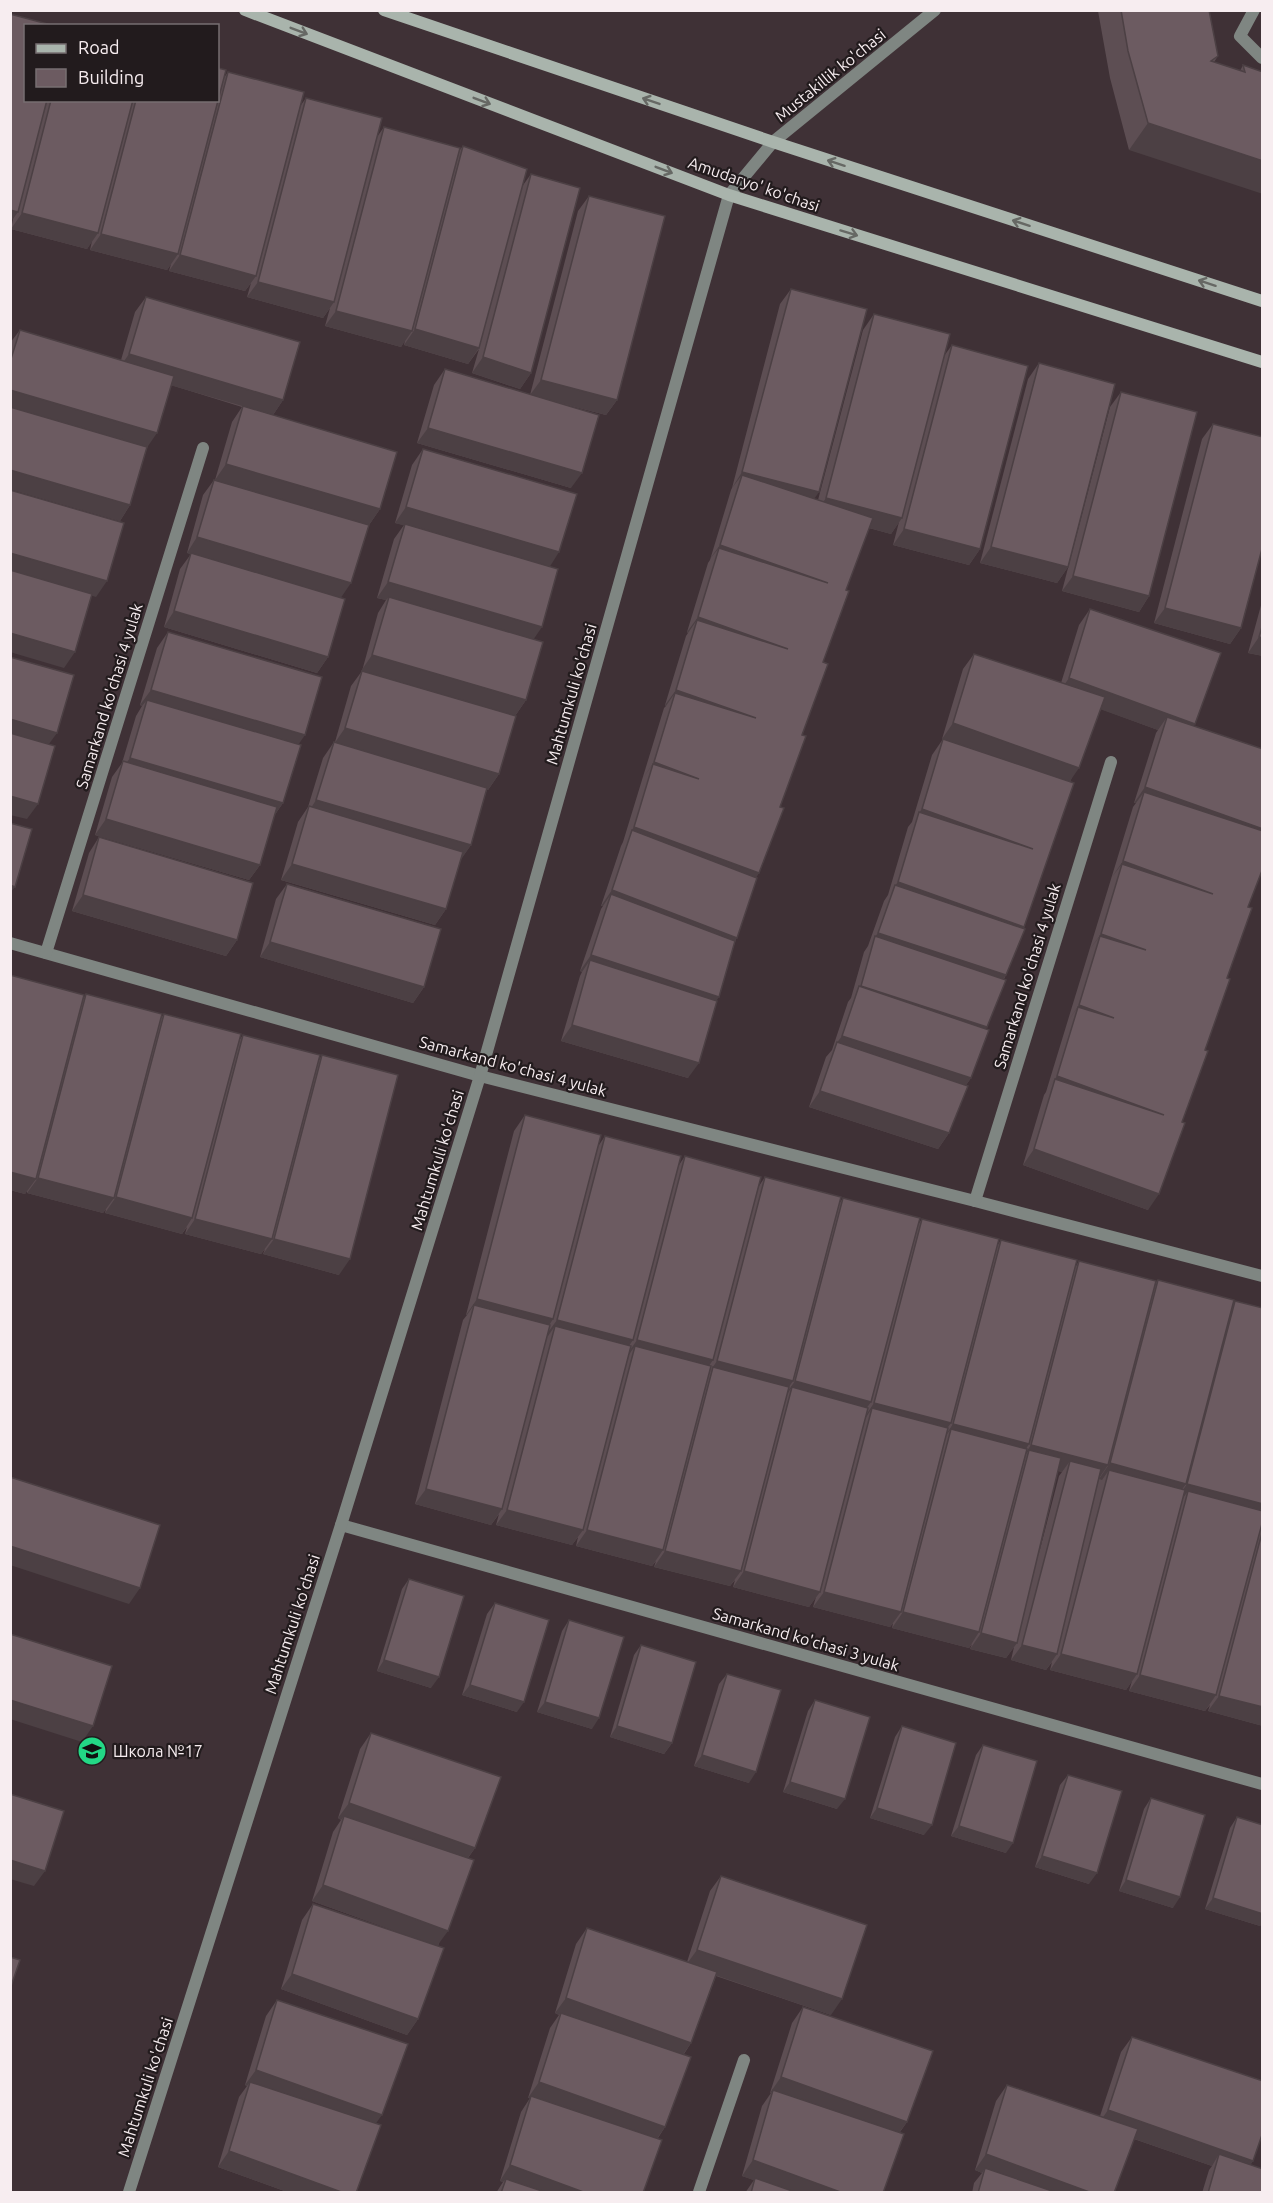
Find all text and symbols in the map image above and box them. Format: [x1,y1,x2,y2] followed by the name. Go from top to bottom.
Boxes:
[24,24,219,102] legend
[771,25,889,125] street label: Mustakillik ko'chasi
[290,27,308,38] one-way arrow
[78,37,120,57] text: Road
[78,67,144,87] text: Building
[642,95,661,106] one-way arrow
[472,96,490,107] one-way arrow
[686,153,822,215] street label: Amudaryo' ko'chasi
[827,157,846,168] one-way arrow
[654,166,673,177] one-way arrow
[1012,217,1031,228] one-way arrow
[839,228,858,239] one-way arrow
[1198,277,1217,288] one-way arrow
[72,601,146,791] street label: Samarkand ko'chasi 4 yulak
[542,621,600,767] street label: Mahtumkuli ko'chasi
[990,881,1064,1071] street label: Samarkand ko'chasi 4 yulak
[417,1032,609,1100] street label: Samarkand ko'chasi 4 yulak
[407,1088,467,1232] street label: Mahtumkuli ko'chasi
[261,1552,323,1696] street label: Mahtumkuli ko'chasi
[711,1604,901,1674] street label: Samarkand ko'chasi 3 yulak
[76,1735,108,1767] school or university icon: Школа №17
[113,1742,203,1760] place label: Школа №17
[114,2015,176,2159] street label: Mahtumkuli ko'chasi

